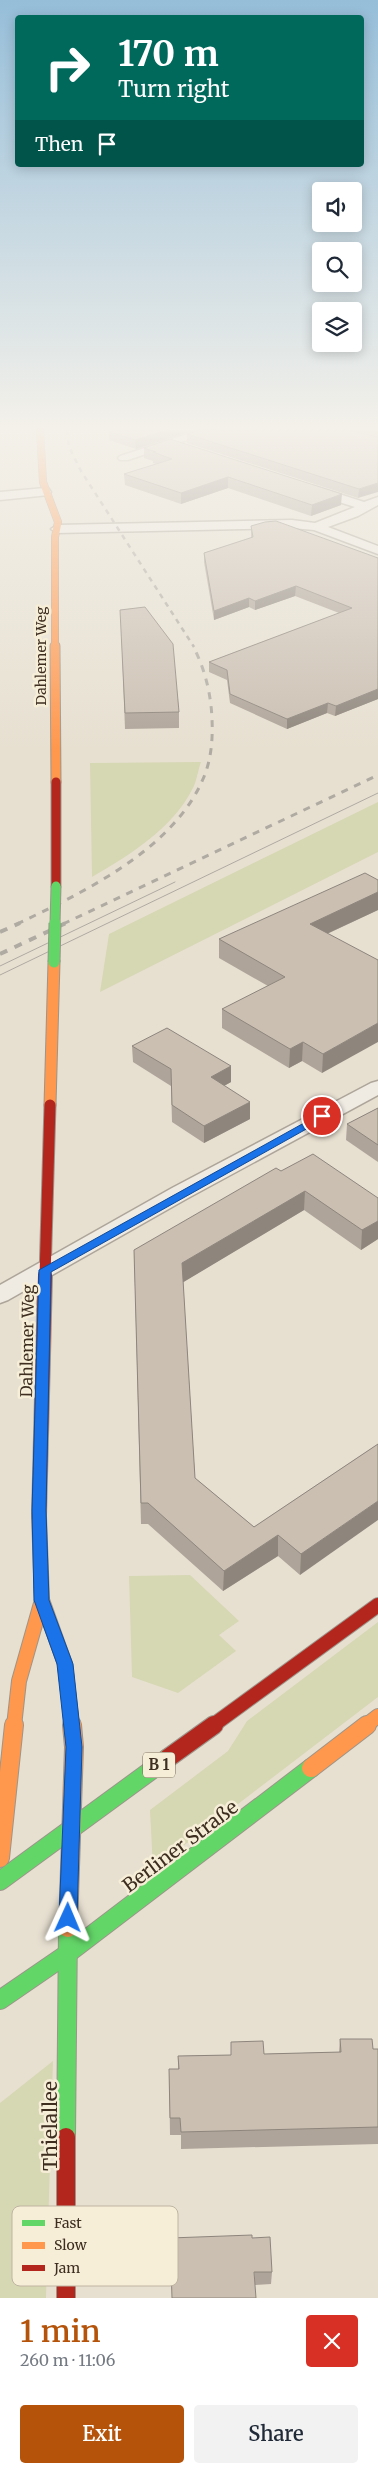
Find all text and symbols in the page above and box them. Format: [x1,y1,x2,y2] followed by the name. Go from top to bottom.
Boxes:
[118,32,219,76] text: 170 m
[35,35,100,100] icon: right
[118,75,229,103] text: Turn right
[93,130,121,158] icon: arrive
[35,132,83,156] text: Then
[312,182,362,352] map controls
[312,182,362,232] button: sound
[312,242,362,292] button: search
[312,302,362,352] button: layers
[32,606,50,705] street label: Dahlemer Weg
[301,1095,343,1137] pin
[308,1102,336,1130] icon: arrive
[16,1284,38,1398] street label: Dahlemer Weg
[143,1752,175,1778] road number: B 1
[117,1795,243,1897] street label: Berliner Straße
[41,1891,93,1943] position arrow
[38,2081,62,2171] street label: Thielallee
[12,2206,178,2286] legend
[54,2214,82,2232] text: Fast
[54,2236,87,2254] text: Slow
[53,2259,80,2277] text: Jam
[20,2312,101,2350] text: 1 min
[306,2315,358,2367] button: close
[20,2350,115,2370] text: 260 m · 11:06
[20,2405,184,2463] button: Exit
[194,2405,358,2463] button: Share

